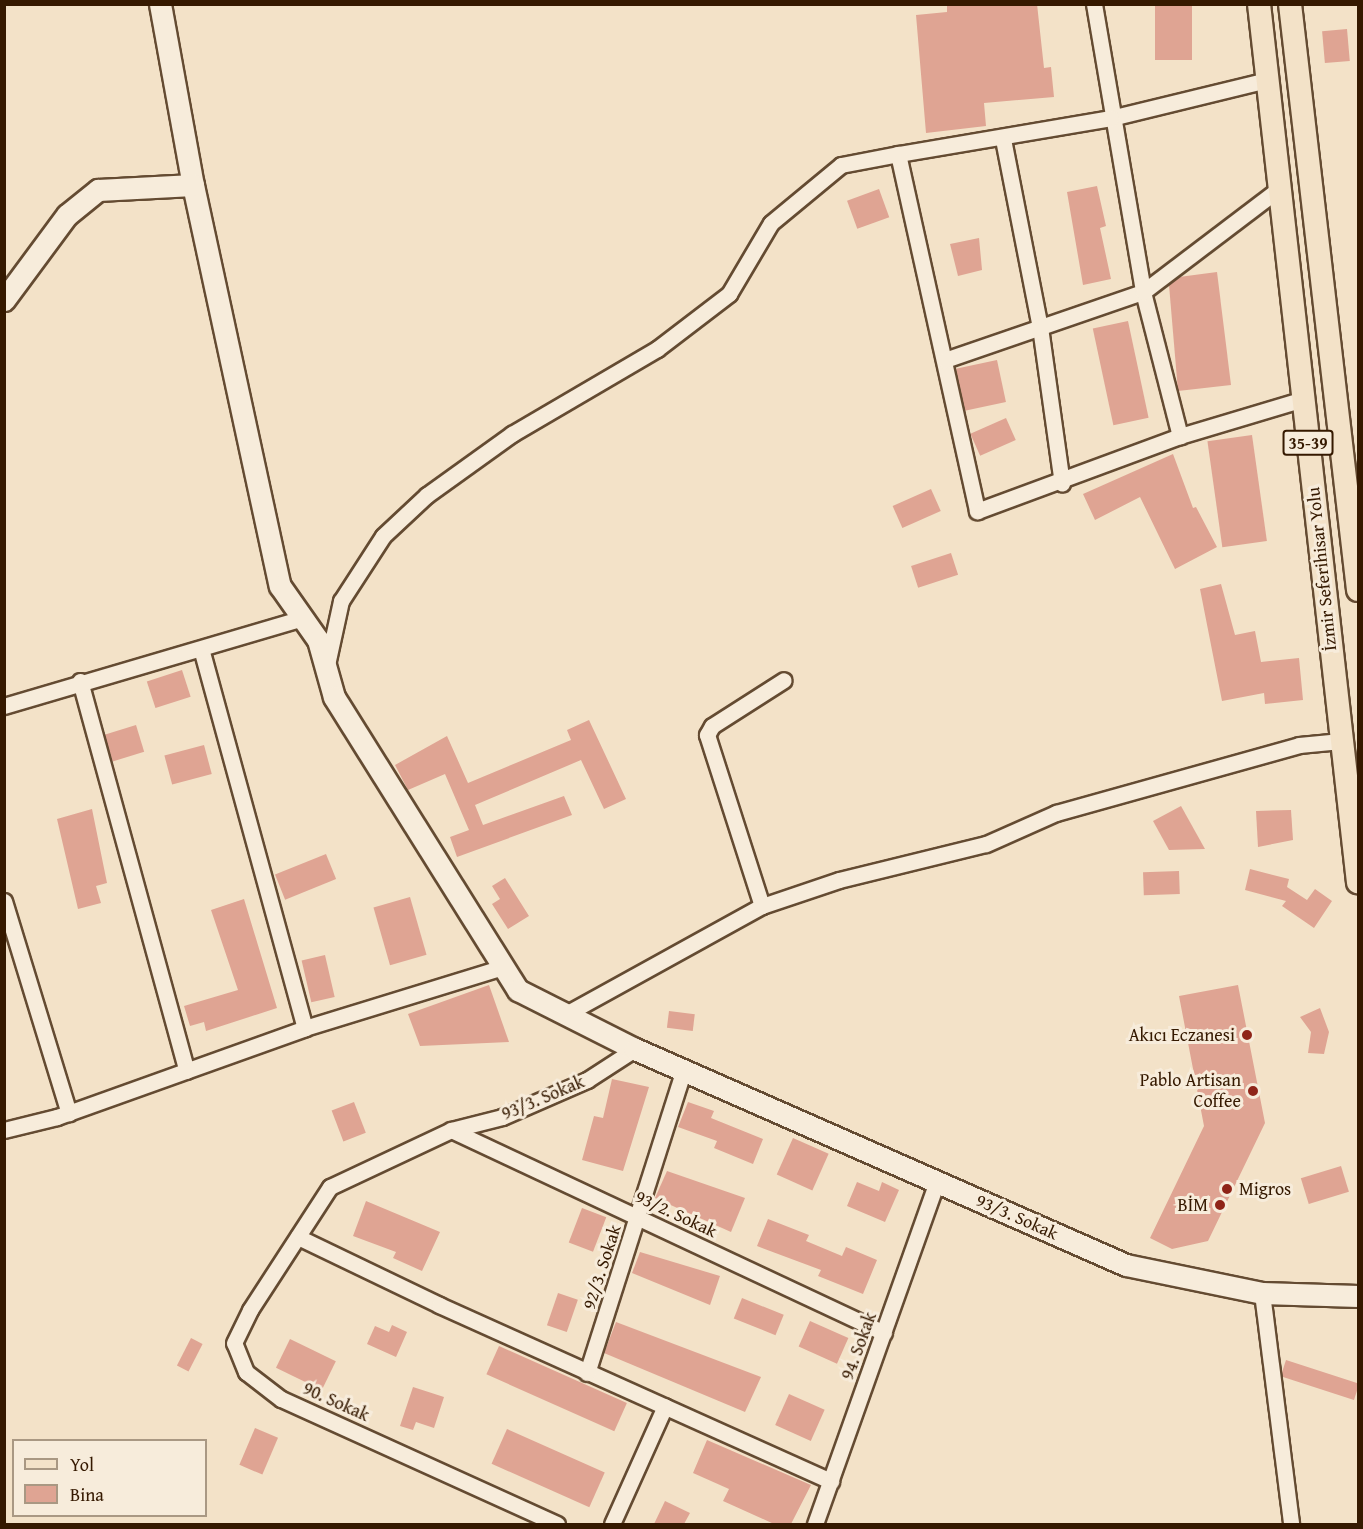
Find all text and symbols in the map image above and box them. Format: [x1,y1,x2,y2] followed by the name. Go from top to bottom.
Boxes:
[1282,430,1334,456] road number: 35-39
[1303,486,1341,652] street label: İzmir Seferihisar Yolu
[1129,1024,1235,1046] place label: Akıcı Eczanesi
[1240,1028,1254,1042] marker: Akıcı Eczanesi
[1140,1070,1241,1112] place label: Pablo Artisan Coffee
[498,1071,588,1125] street label: 93/3. Sokak
[1246,1084,1260,1098] marker: Pablo Artisan Coffee
[1239,1178,1291,1200] place label: Migros
[1220,1182,1234,1196] marker: Migros
[632,1186,720,1242] street label: 93/2. Sokak
[973,1189,1061,1245] street label: 93/3. Sokak
[1178,1194,1208,1216] place label: BİM
[1213,1198,1227,1212] marker: BİM
[578,1222,626,1312] street label: 92/3. Sokak
[837,1309,881,1383] street label: 94. Sokak
[299,1378,373,1426] street label: 90. Sokak
[12,1439,207,1517] legend
[70,1451,94,1478] text: Yol
[70,1481,104,1508] text: Bina

